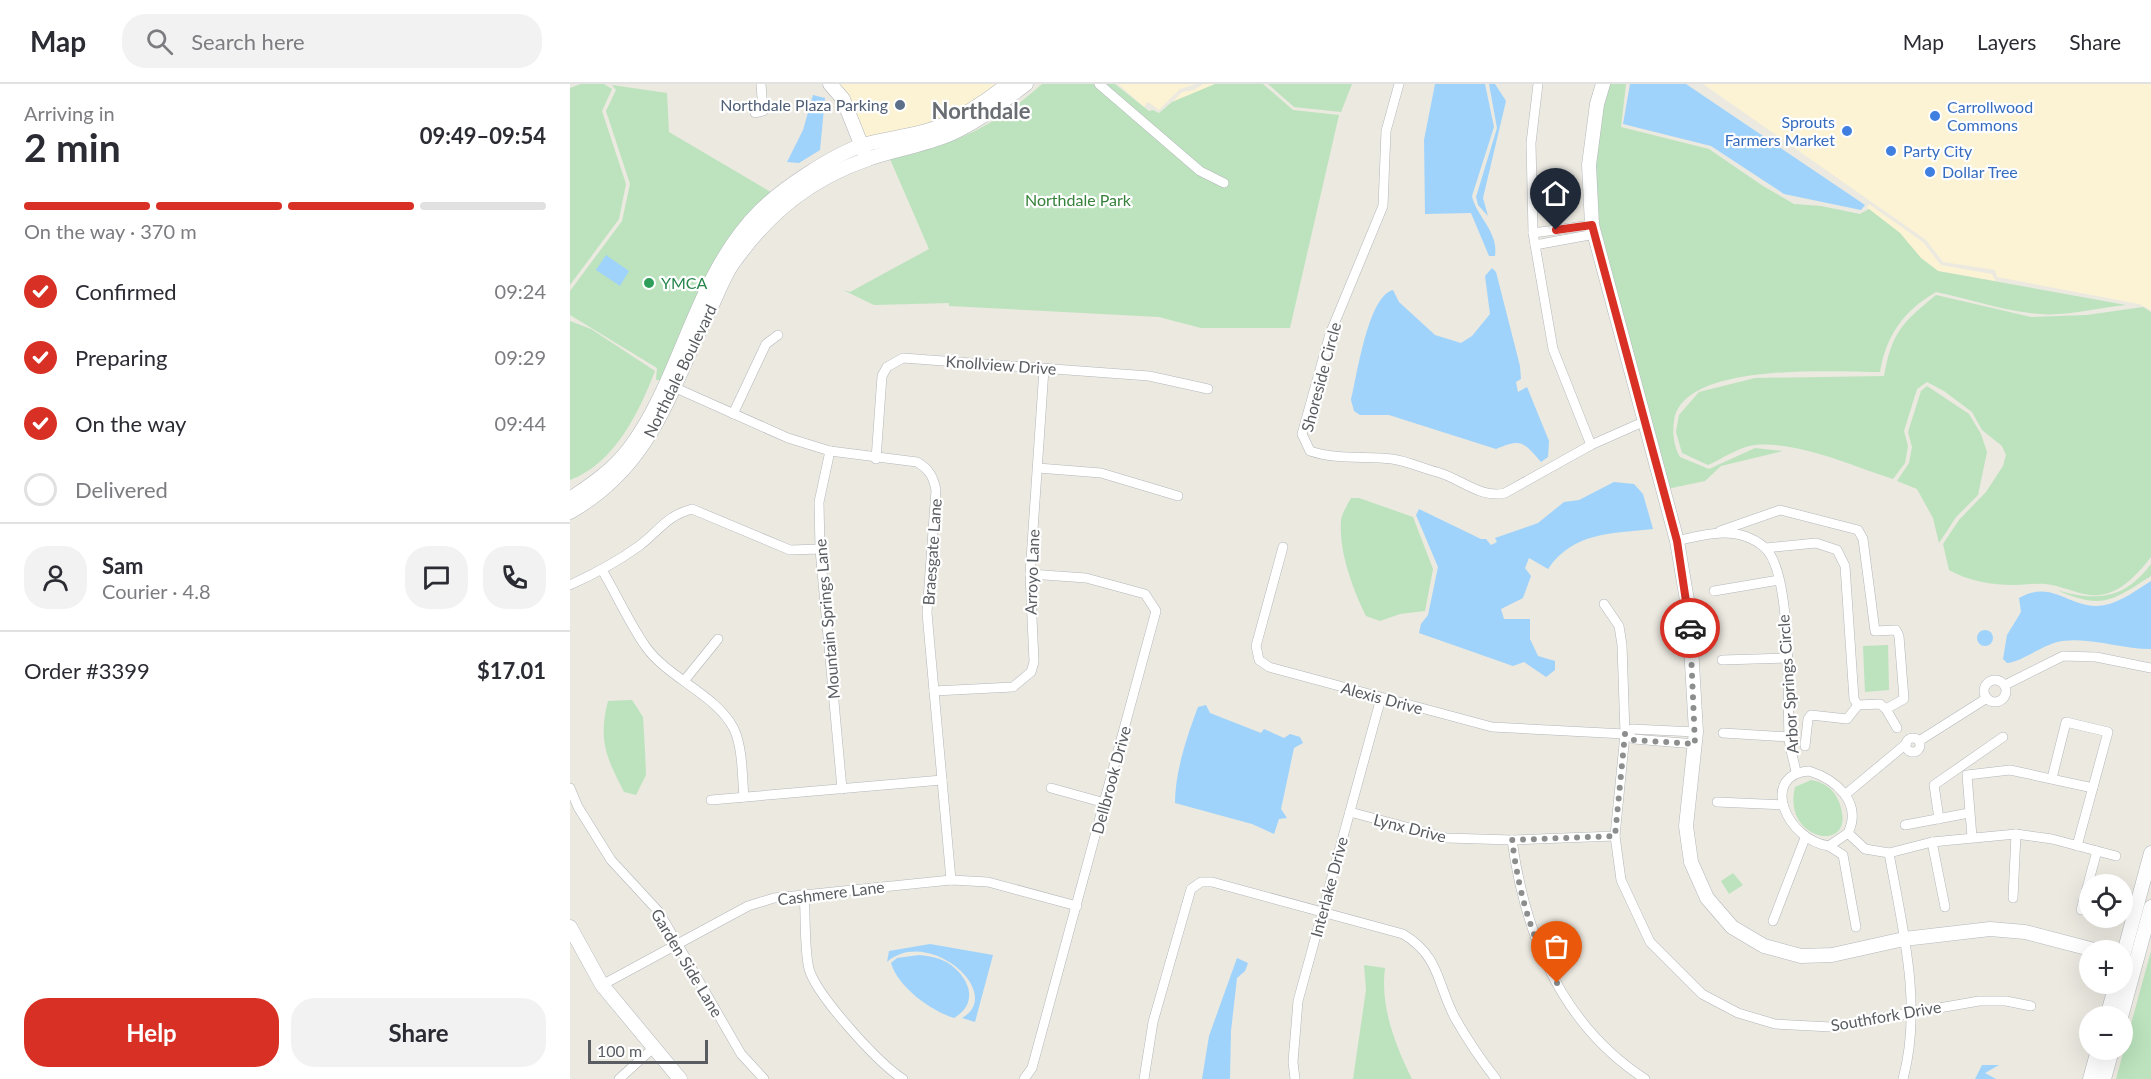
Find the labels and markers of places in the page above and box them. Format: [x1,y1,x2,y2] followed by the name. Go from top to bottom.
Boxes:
[720,95,888,114] place label: Northdale Plaza Parking
[1947,97,2033,134] place label: Carrollwood Commons
[893,98,907,112] marker: Northdale Plaza Parking
[1928,109,1942,123] marker: Carrollwood Commons
[1725,112,1835,149] place label: Sprouts Farmers Market
[1840,124,1854,138] marker: Sprouts Farmers Market
[1903,141,1973,160] place label: Party City
[1884,144,1898,158] marker: Party City
[1942,162,2018,181] place label: Dollar Tree
[1923,165,1937,179] marker: Dollar Tree
[1530,168,1581,230] pin
[661,273,708,292] place label: YMCA
[642,276,656,290] marker: YMCA
[1531,921,1582,983] pin

